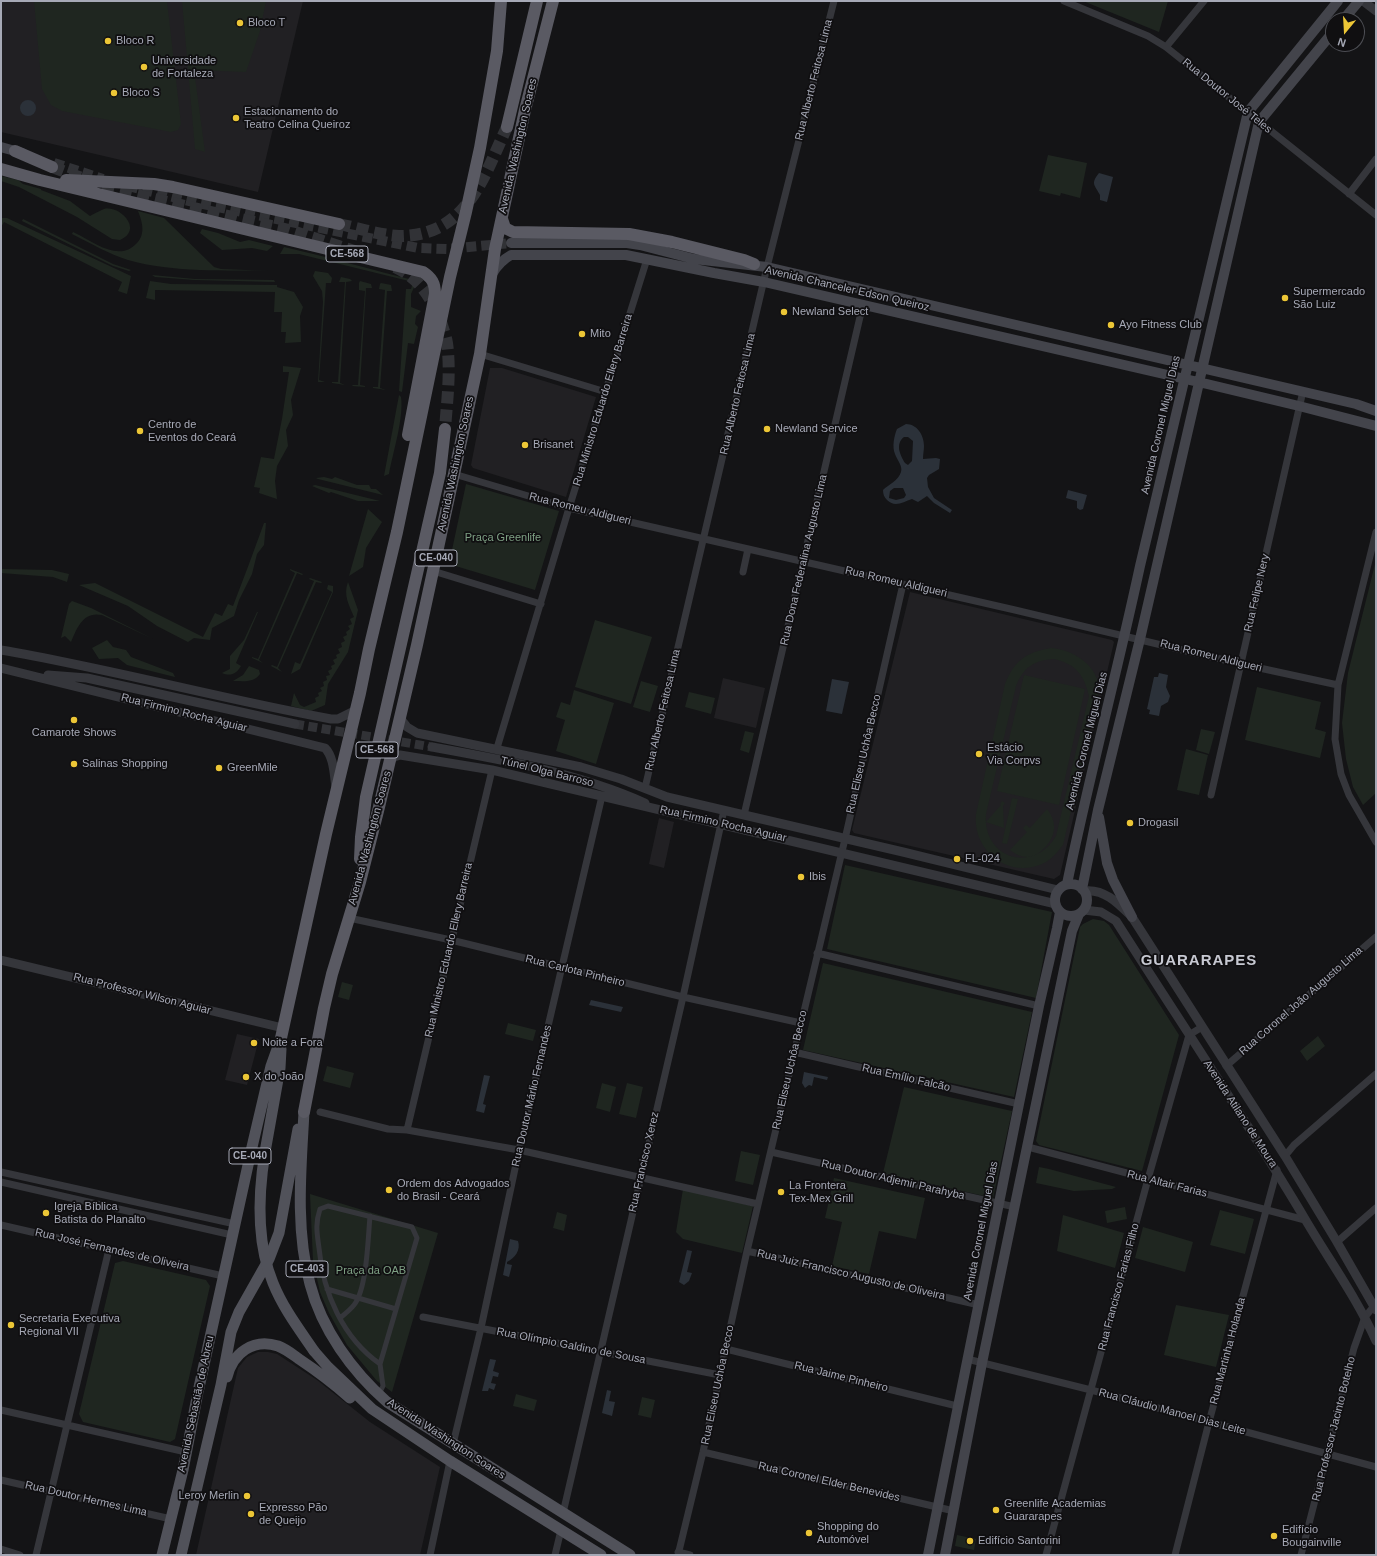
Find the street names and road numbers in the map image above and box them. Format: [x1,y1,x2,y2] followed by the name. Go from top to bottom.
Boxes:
[793,18,835,142] street label: Rua Alberto Feitosa Lima
[1180,56,1274,136] street label: Rua Doutor José Teles
[496,77,540,215] street label: Avenida Washington Soares
[326,246,368,262] road number: CE-568
[763,264,931,314] street label: Avenida Chanceler Edson Queiroz
[571,312,635,488] street label: Rua Ministro Eduardo Ellery Barreira
[718,332,758,456] street label: Rua Alberto Feitosa Lima
[1139,355,1183,495] street label: Avenida Coronel Miguel Dias
[435,395,477,533] street label: Avenida Washington Soares
[778,473,830,647] street label: Rua Dona Federalina Augusto Lima
[528,490,632,528] street label: Rua Romeu Aldigueri
[415,550,457,566] road number: CE-040
[1242,553,1272,633] street label: Rua Felipe Nery
[844,564,948,600] street label: Rua Romeu Aldigueri
[1159,637,1263,675] street label: Rua Romeu Aldigueri
[643,648,683,772] street label: Rua Alberto Feitosa Lima
[1063,671,1111,811] street label: Avenida Coronel Miguel Dias
[120,691,248,735] street label: Rua Firmino Rocha Aguiar
[844,693,884,815] street label: Rua Eliseu Uchôa Becco
[356,742,398,758] road number: CE-568
[499,754,595,790] street label: Túnel Olga Barroso
[346,770,394,906] street label: Avenida Washington Soares
[658,803,788,845] street label: Rua Firmino Rocha Aguiar
[422,861,476,1039] street label: Rua Ministro Eduardo Ellery Barreira
[1237,944,1365,1058] street label: Rua Coronel João Augusto Lima
[524,952,626,990] street label: Rua Carlota Pinheiro
[72,971,212,1017] street label: Rua Professor Wilson Aguiar
[770,1009,810,1131] street label: Rua Eliseu Uchôa Becco
[509,1024,555,1168] street label: Rua Doutor Márlio Fernandes
[1200,1058,1280,1170] street label: Avenida Atilano de Moura
[861,1061,951,1095] street label: Rua Emílio Falcão
[626,1110,662,1214] street label: Rua Francisco Xerez
[229,1148,271,1164] road number: CE-040
[820,1157,966,1203] street label: Rua Doutor Adjemir Parahyba
[961,1160,1001,1302] street label: Avenida Coronel Miguel Dias
[1126,1168,1208,1200] street label: Rua Altair Farias
[1096,1222,1142,1352] street label: Rua Francisco Farias Filho
[34,1226,190,1274] street label: Rua José Fernandes de Oliveira
[756,1247,946,1303] street label: Rua Juiz Francisco Augusto de Oliveira
[286,1261,328,1277] road number: CE-403
[1207,1296,1249,1406] street label: Rua Martinha Holanda
[699,1324,737,1446] street label: Rua Eliseu Uchôa Becco
[495,1325,647,1367] street label: Rua Olímpio Galdino de Sousa
[175,1335,217,1473] street label: Avenida Sebastião de Abreu
[1310,1355,1358,1503] street label: Rua Professor Jacinto Botelho
[793,1359,889,1395] street label: Rua Jaime Pinheiro
[1097,1386,1247,1438] street label: Rua Cláudio Manoel Dias Leite
[384,1396,508,1482] street label: Avenida Washington Soares
[757,1459,901,1505] street label: Rua Coronel Elder Benevides
[24,1479,148,1519] street label: Rua Doutor Hermes Lima

